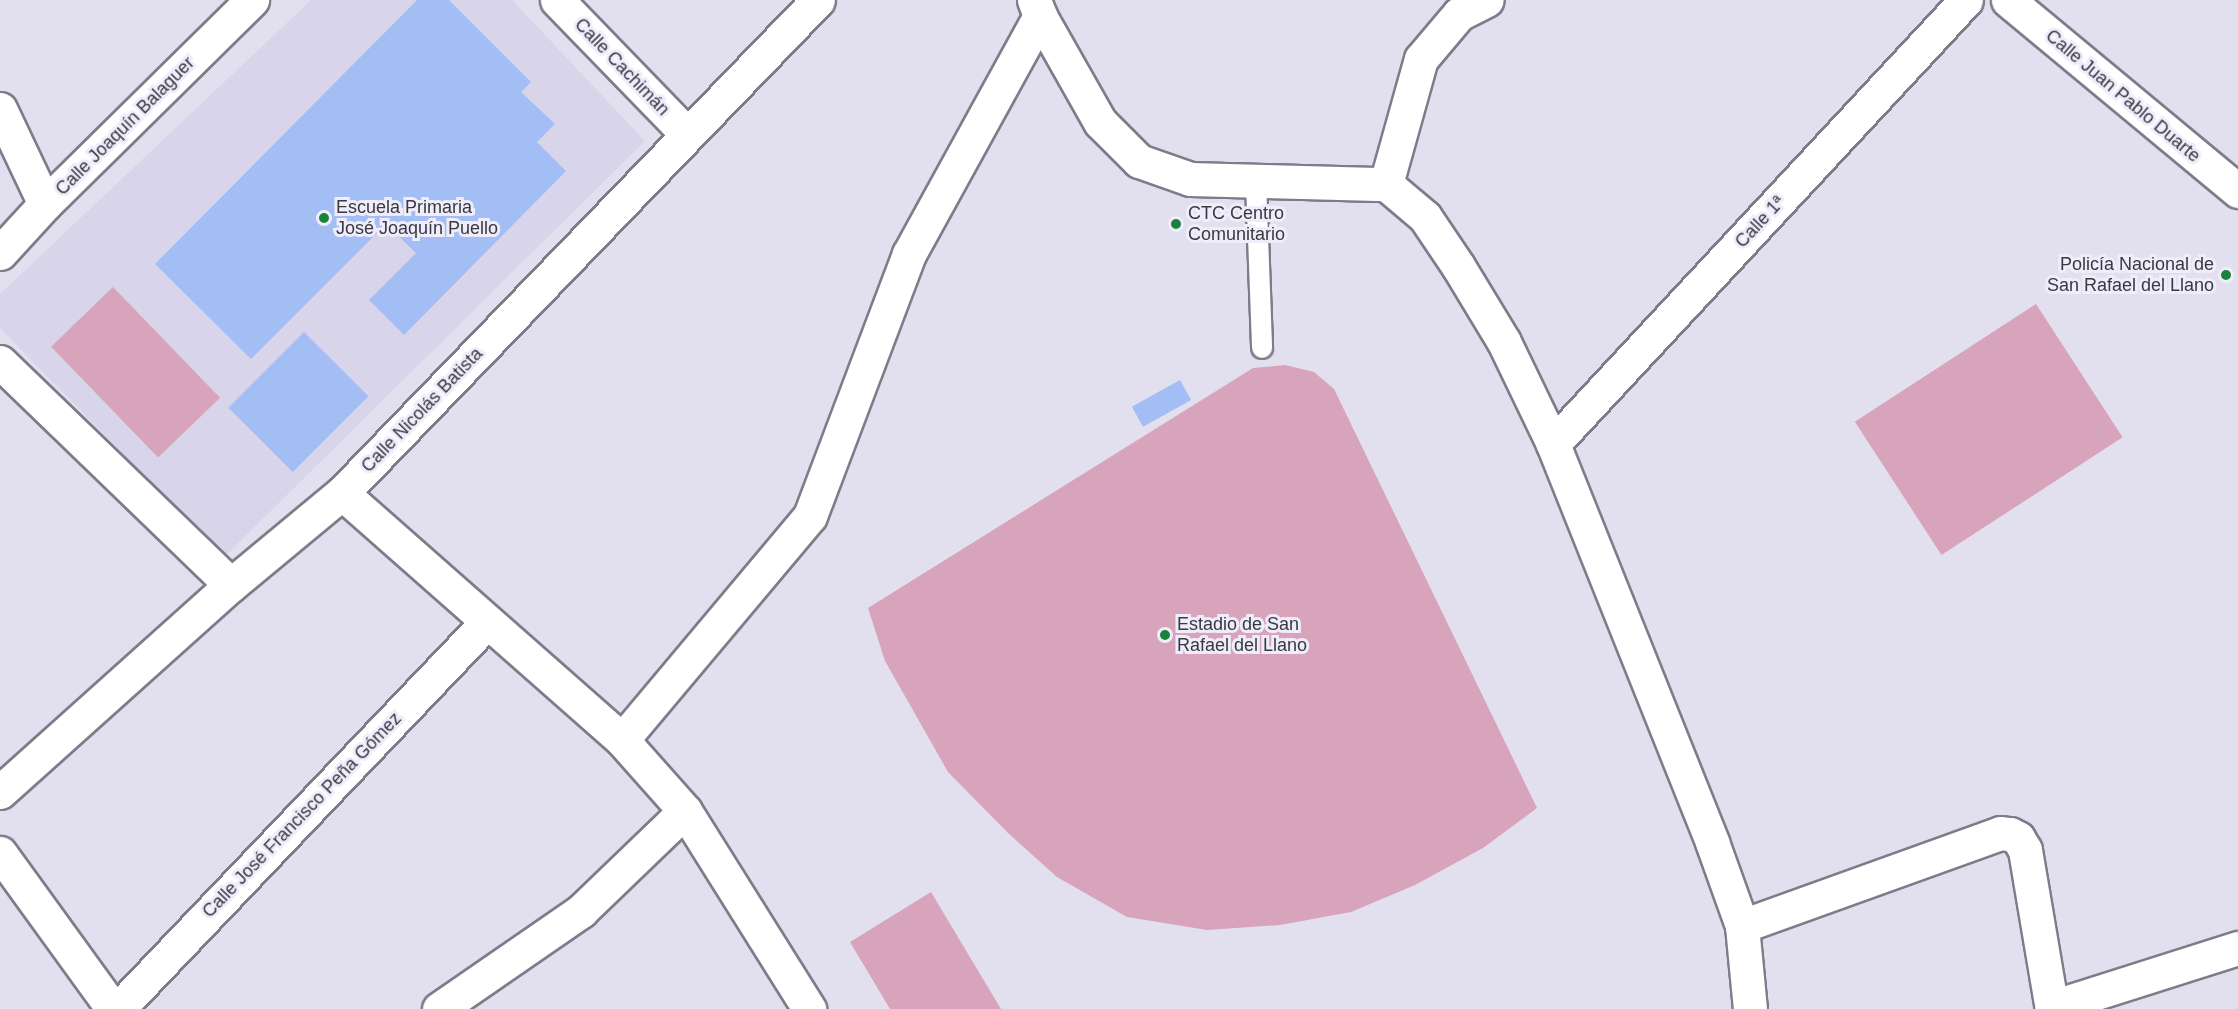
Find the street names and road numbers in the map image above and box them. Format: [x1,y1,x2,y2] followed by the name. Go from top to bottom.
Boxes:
[570,14,674,120] street label: Calle Cachimán
[2041,25,2205,167] street label: Calle Juan Pablo Duarte
[51,52,199,200] street label: Calle Joaquín Balaguer
[1731,192,1789,252] street label: Calle 1ª
[357,343,487,477] street label: Calle Nicolás Batista
[198,708,406,922] street label: Calle José Francisco Peña Gómez

